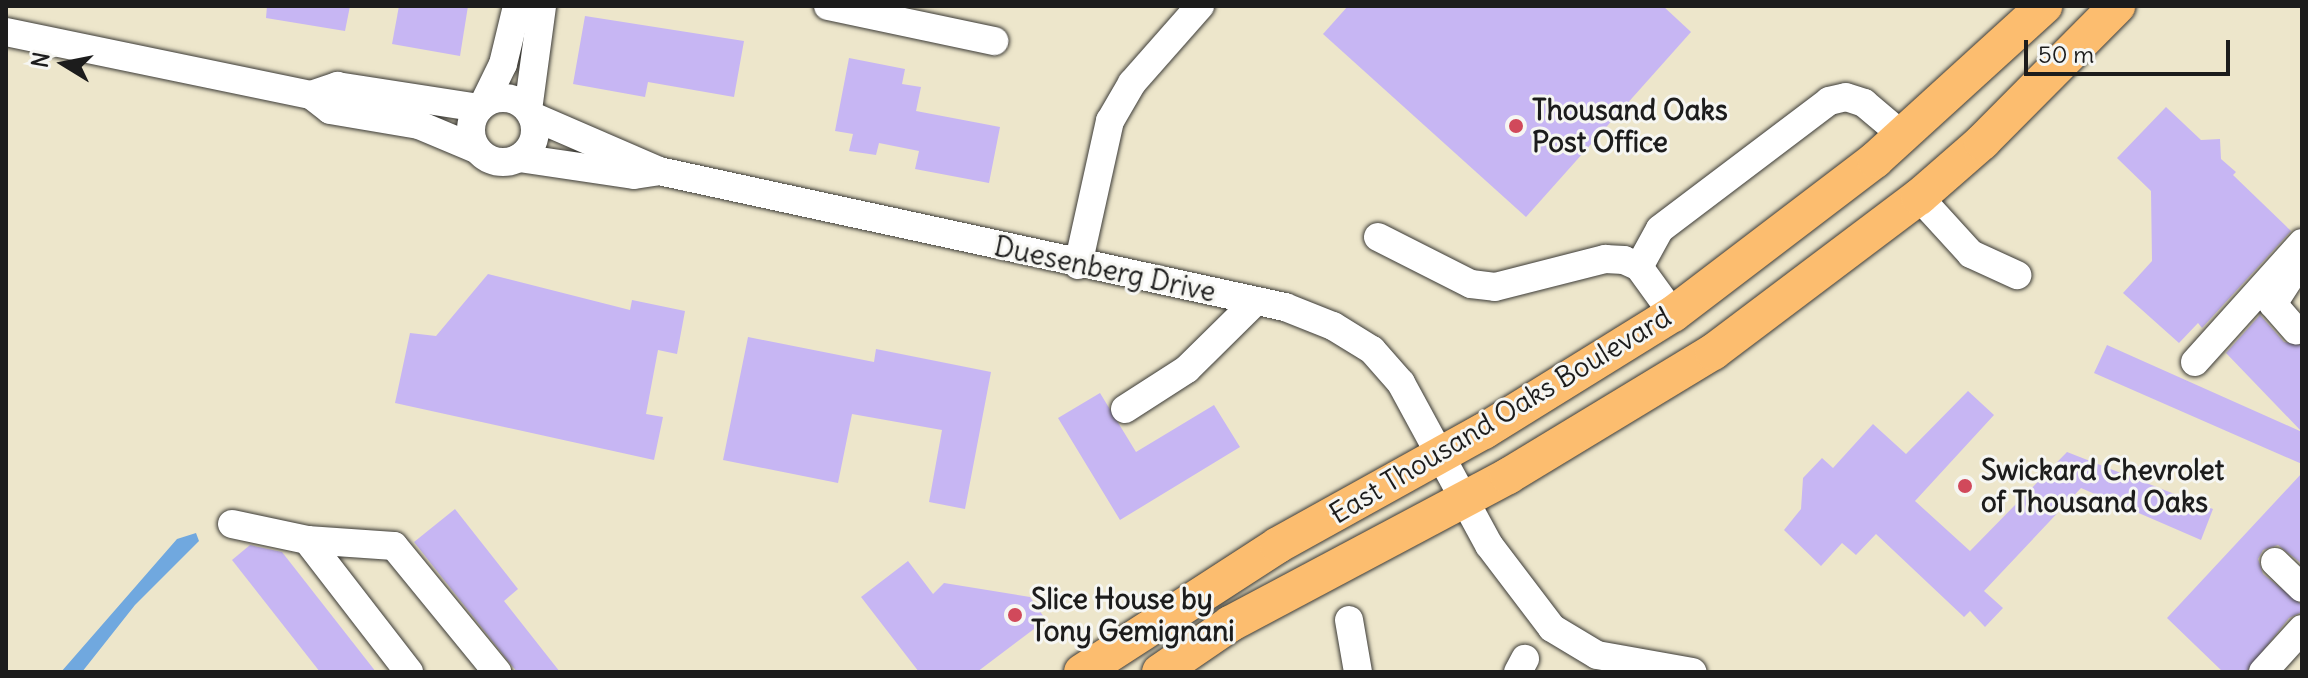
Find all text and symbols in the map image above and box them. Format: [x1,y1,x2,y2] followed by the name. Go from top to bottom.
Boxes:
[24,24,104,104] north arrow
[2028,24,2234,74] scale bar
[2038,39,2094,69] text: 50 m
[25,50,55,70] text: N
[1532,93,1728,159] place label: Thousand Oaks Post Office
[1507,117,1525,135] marker: Thousand Oaks Post Office
[991,229,1219,309] street label: Duesenberg Drive
[1323,300,1677,530] street label: East Thousand Oaks Boulevard
[1981,453,2224,519] place label: Swickard Chevrolet of Thousand Oaks
[1956,477,1974,495] marker: Swickard Chevrolet of Thousand Oaks
[1031,582,1235,648] place label: Slice House by Tony Gemignani
[1006,606,1024,624] marker: Slice House by Tony Gemignani

